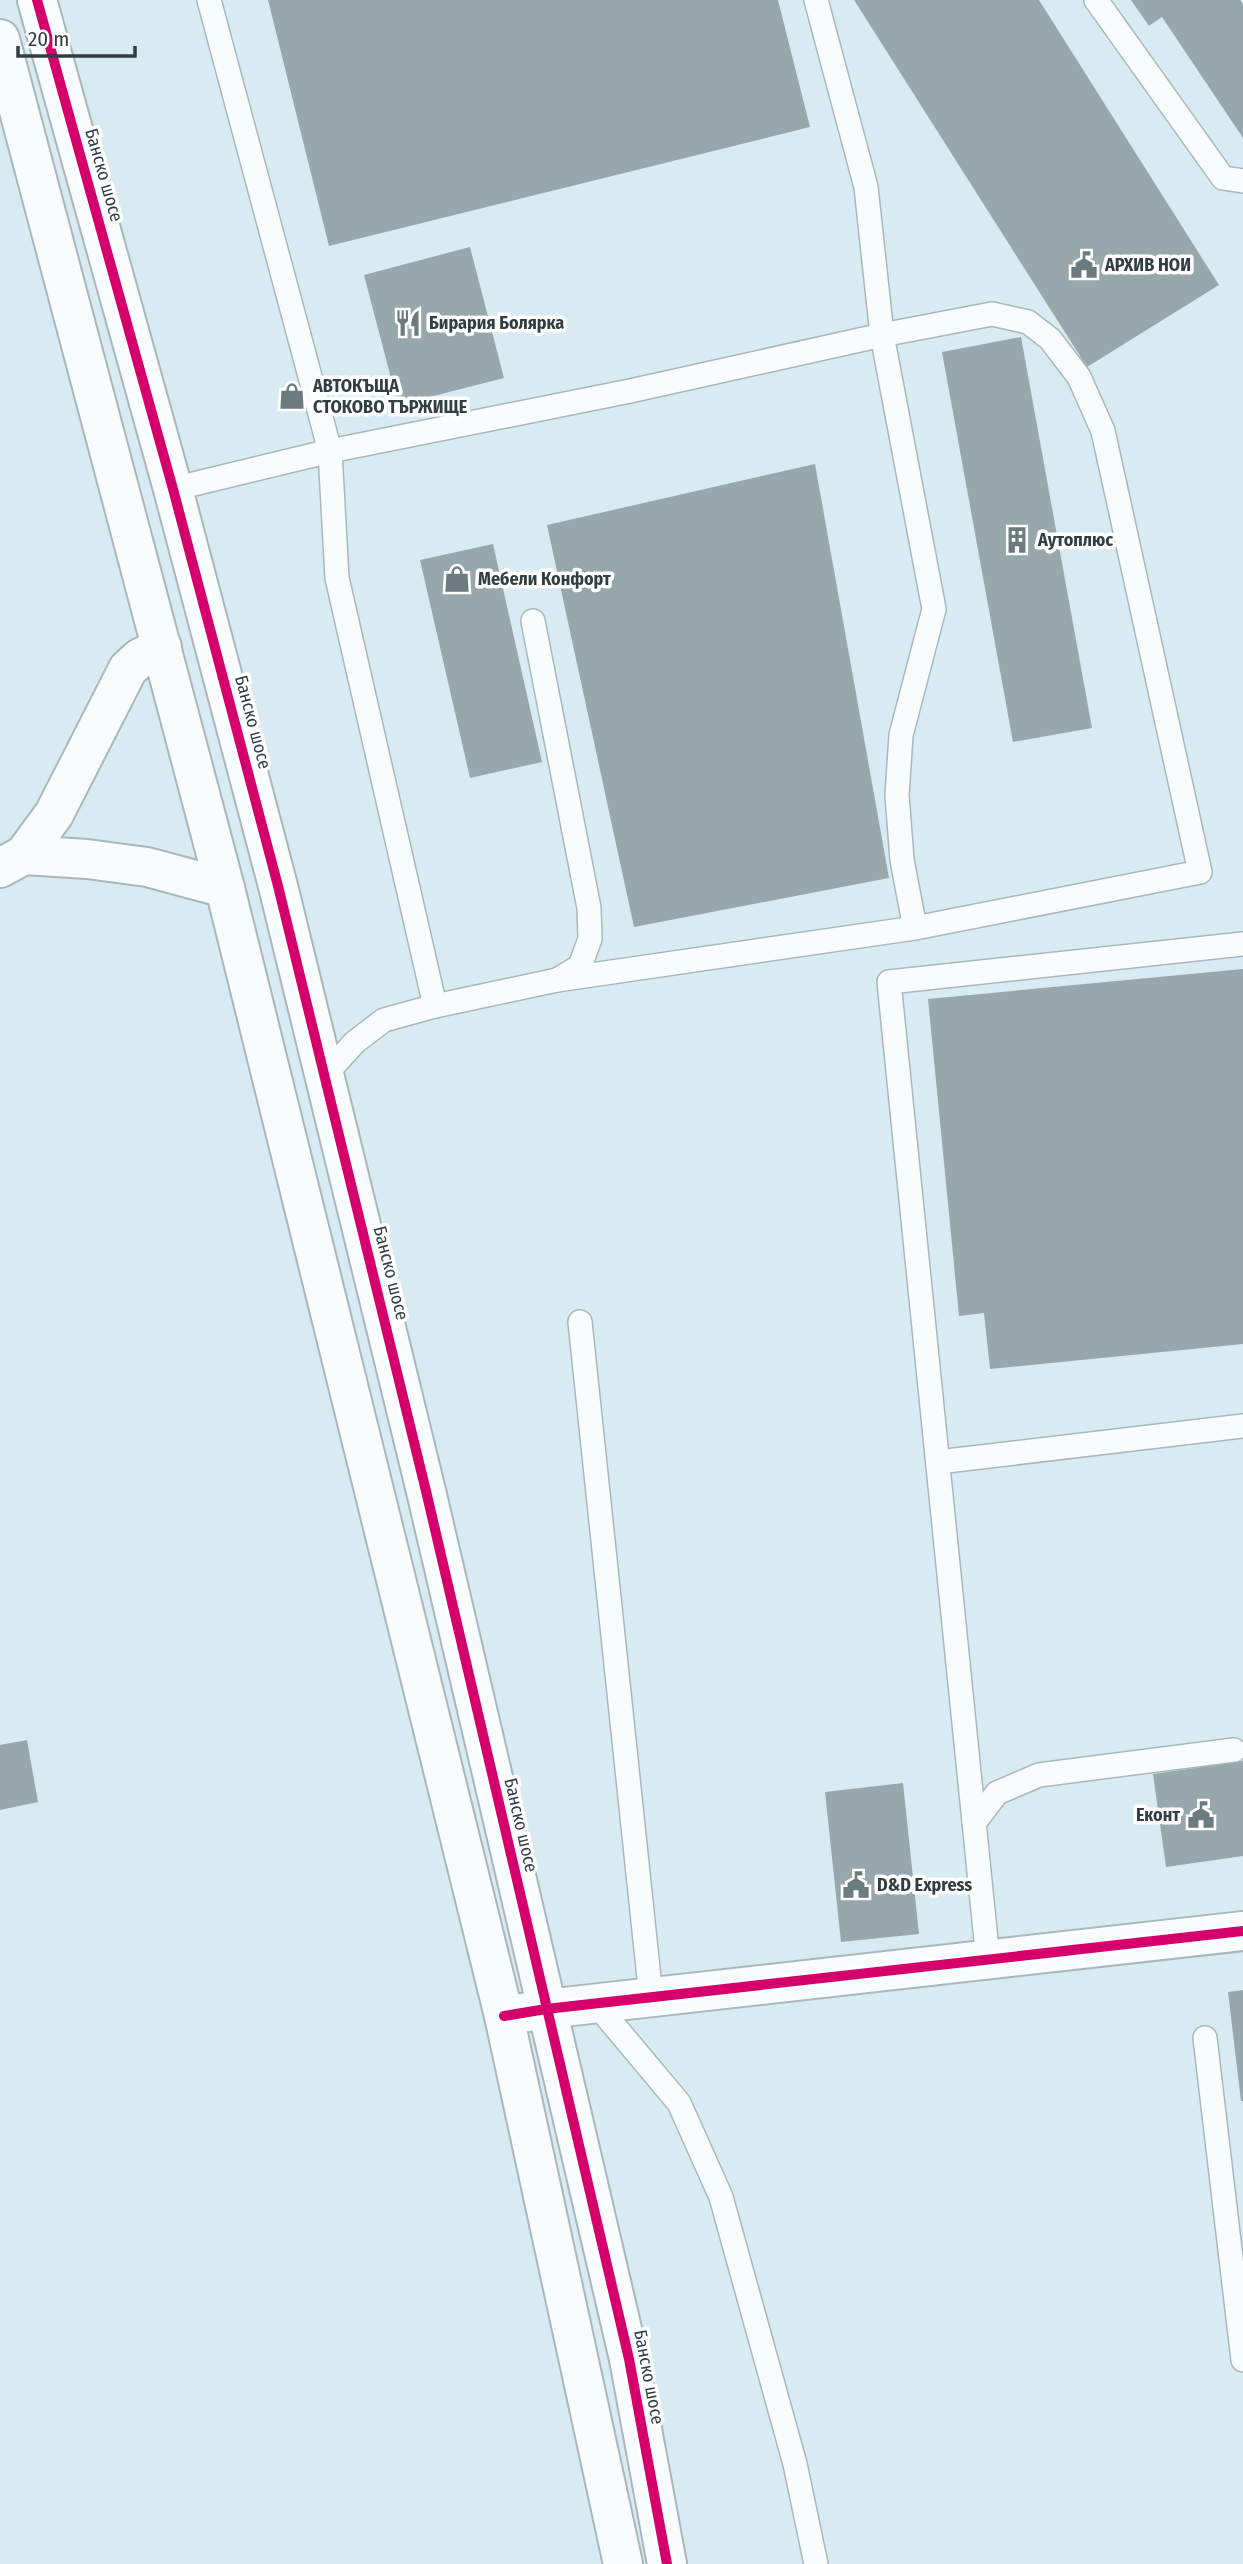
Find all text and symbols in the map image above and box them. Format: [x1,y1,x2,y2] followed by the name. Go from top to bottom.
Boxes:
[18,14,135,58] scale bar
[28,26,69,52] text: 20 m
[80,126,128,224] street label: Банско шосе
[1069,250,1099,280] public building icon: АРХИВ НОИ
[1104,254,1191,276] place label: АРХИВ НОИ
[393,308,423,338] restaurant icon: Бирария Болярка
[429,312,564,334] place label: Бирария Болярка
[312,375,468,418] place label: АВТОКЪЩА СТОКОВО ТЪРЖИЩЕ
[277,381,307,411] shop icon: АВТОКЪЩА СТОКОВО ТЪРЖИЩЕ
[1002,525,1032,555] building icon: Аутоплюс
[1037,529,1113,551] place label: Аутоплюс
[442,564,472,594] shop icon: Мебели Конфорт
[478,568,611,590] place label: Мебели Конфорт
[230,673,276,771] street label: Банско шосе
[369,1224,413,1322] street label: Банско шосе
[499,1776,543,1874] street label: Банско шосе
[1186,1800,1216,1830] public building icon: Еконт
[1136,1804,1180,1826] place label: Еконт
[841,1870,871,1900] public building icon: D&D Express
[877,1874,972,1896] place label: D&D Express
[629,2328,669,2426] street label: Банско шосе

